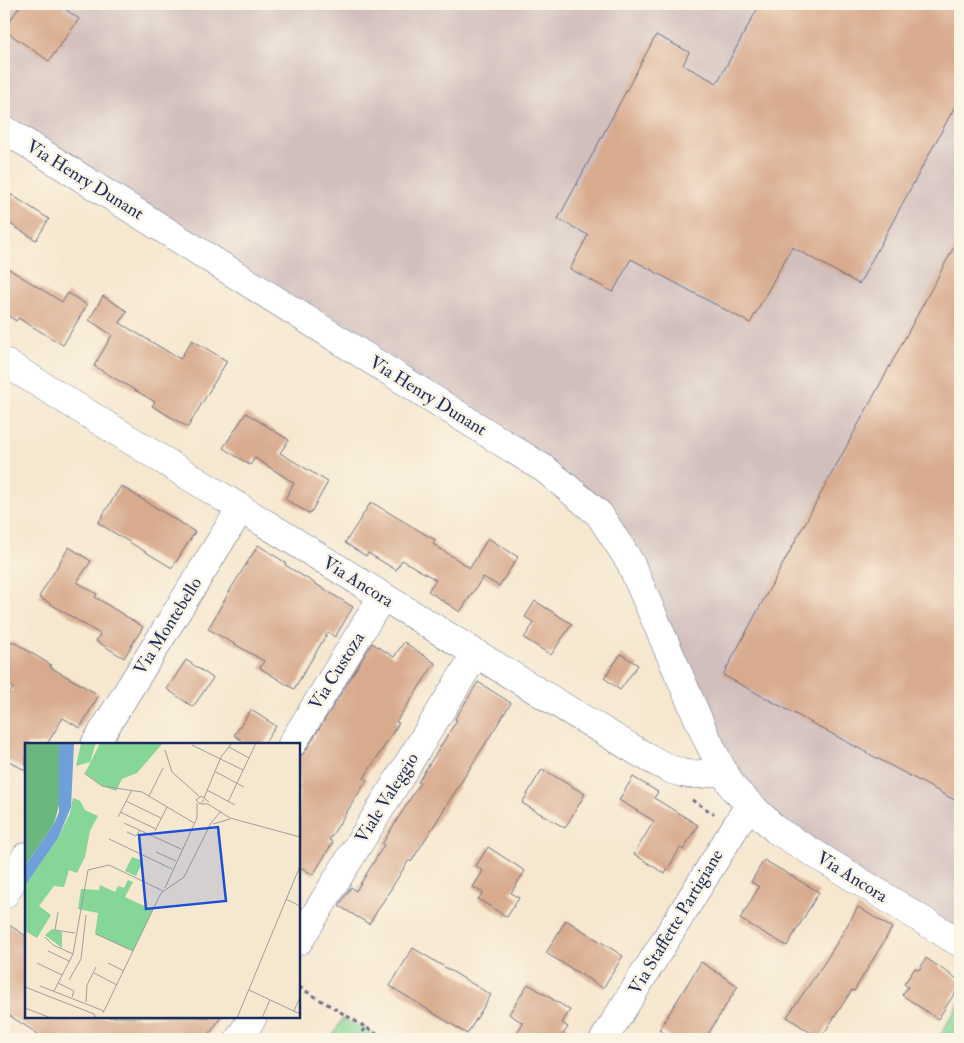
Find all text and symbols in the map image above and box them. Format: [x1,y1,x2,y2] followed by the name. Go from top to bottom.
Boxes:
[22,135,148,225] street label: Via Henry Dunant
[365,351,491,441] street label: Via Henry Dunant
[318,551,398,613] street label: Via Ancora
[129,573,207,679] street label: Via Montebello
[304,627,370,714] street label: Via Custoza
[25,743,300,1018] inset map
[350,748,424,848] street label: Viale Valeggio
[624,845,729,999] street label: Via Staffette Partigiane
[812,846,892,908] street label: Via Ancora

